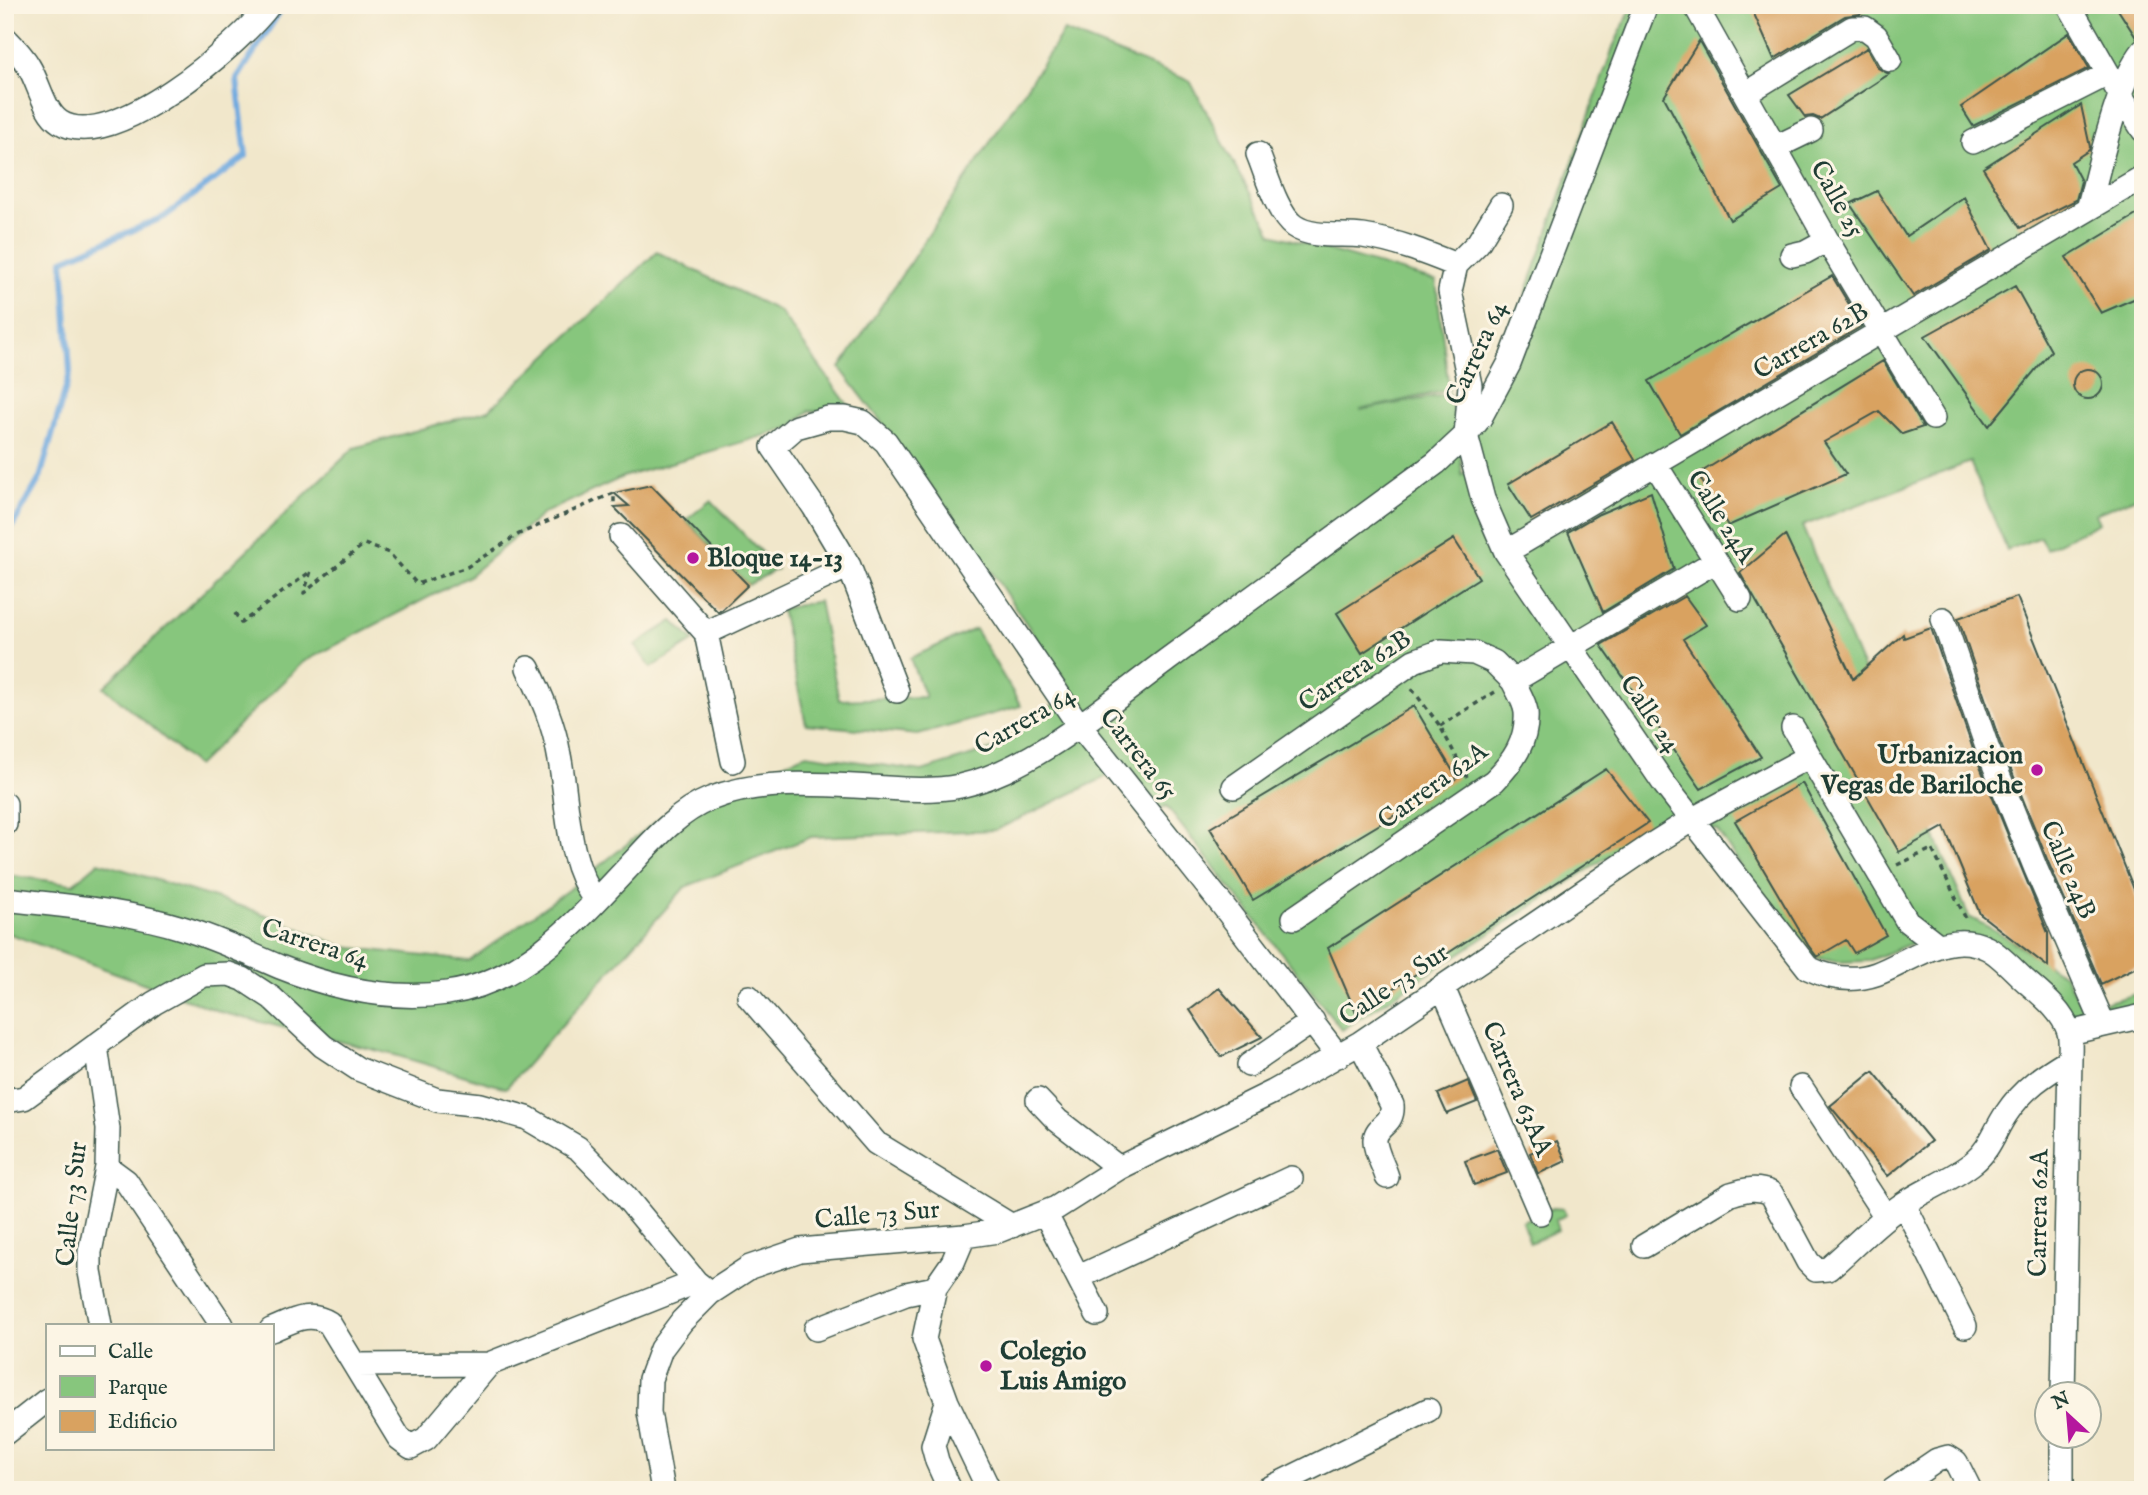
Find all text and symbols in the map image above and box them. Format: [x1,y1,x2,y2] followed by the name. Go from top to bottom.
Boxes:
[1802,155,1872,243] street label: Calle 25
[1439,295,1516,410] street label: Carrera 64
[1747,295,1875,387] street label: Carrera 62B
[1679,464,1763,571] street label: Calle 24A
[707,542,843,575] place label: Bloque 14-13
[685,550,701,566] marker: Bloque 14-13
[1292,622,1418,720] street label: Carrera 62B
[1612,669,1688,759] street label: Calle 24
[969,679,1082,763] street label: Carrera 64
[1092,701,1184,807] street label: Carrera 65
[1372,734,1496,837] street label: Carrera 62A
[1820,739,2023,802] place label: Urbanizacion Vegas de Bariloche
[2029,762,2045,778] marker: Urbanizacion Vegas de Bariloche
[2033,816,2103,924] street label: Calle 24B
[257,911,373,977] street label: Carrera 64
[1333,936,1456,1034] street label: Calle 73 Sur
[1474,1017,1561,1163] street label: Carrera 63AA
[49,1139,95,1268] street label: Calle 73 Sur
[2021,1147,2057,1277] street label: Carrera 62A
[813,1193,941,1237] street label: Calle 73 Sur
[46,1324,273,1450] legend
[1000,1335,1126,1398] place label: Colegio Luis Amigo
[108,1339,153,1366] text: Calle
[978,1358,994,1374] marker: Colegio Luis Amigo
[108,1375,168,1402] text: Parque
[2032,1380,2102,1450] north arrow
[2048,1387,2075,1416] text: N
[108,1409,177,1436] text: Edificio

